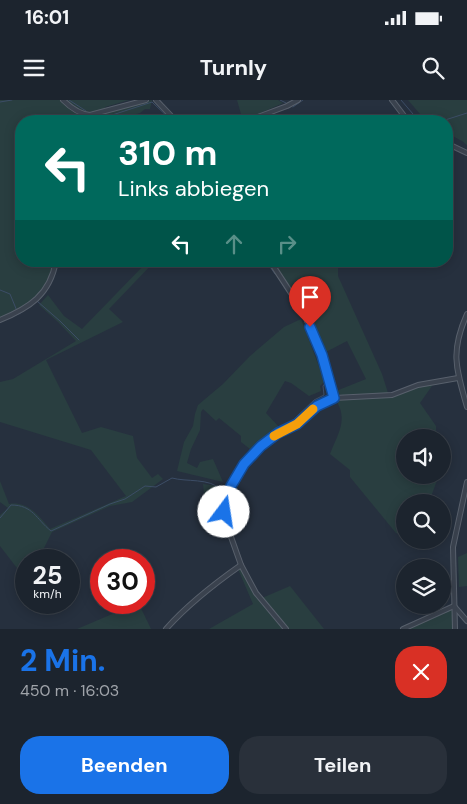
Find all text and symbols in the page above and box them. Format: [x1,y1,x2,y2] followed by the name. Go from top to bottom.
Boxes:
[25,5,69,30] text: 16:01
[200,53,267,82] text: Turnly
[20,54,48,82] icon: menu
[419,54,447,82] icon: search
[118,130,217,176] text: 310 m
[35,135,100,200] icon: left
[118,174,269,203] text: Links abbiegen
[167,230,195,258] icon: left
[220,230,248,258] icon: ahead
[273,230,301,258] icon: right
[289,276,331,327] pin
[296,283,324,311] icon: arrive
[396,429,451,614] map controls
[396,429,451,484] button: sound
[197,485,249,537] position arrow
[396,494,451,549] button: search
[90,549,155,614] speed limit sign: 30
[33,559,62,592] text: 25
[396,559,451,614] button: layers
[33,586,62,602] text: km/h
[20,641,105,680] text: 2 Min.
[395,646,447,698] button: close
[20,680,119,701] text: 450 m · 16:03
[20,736,229,794] button: Beenden
[239,736,447,794] button: Teilen

